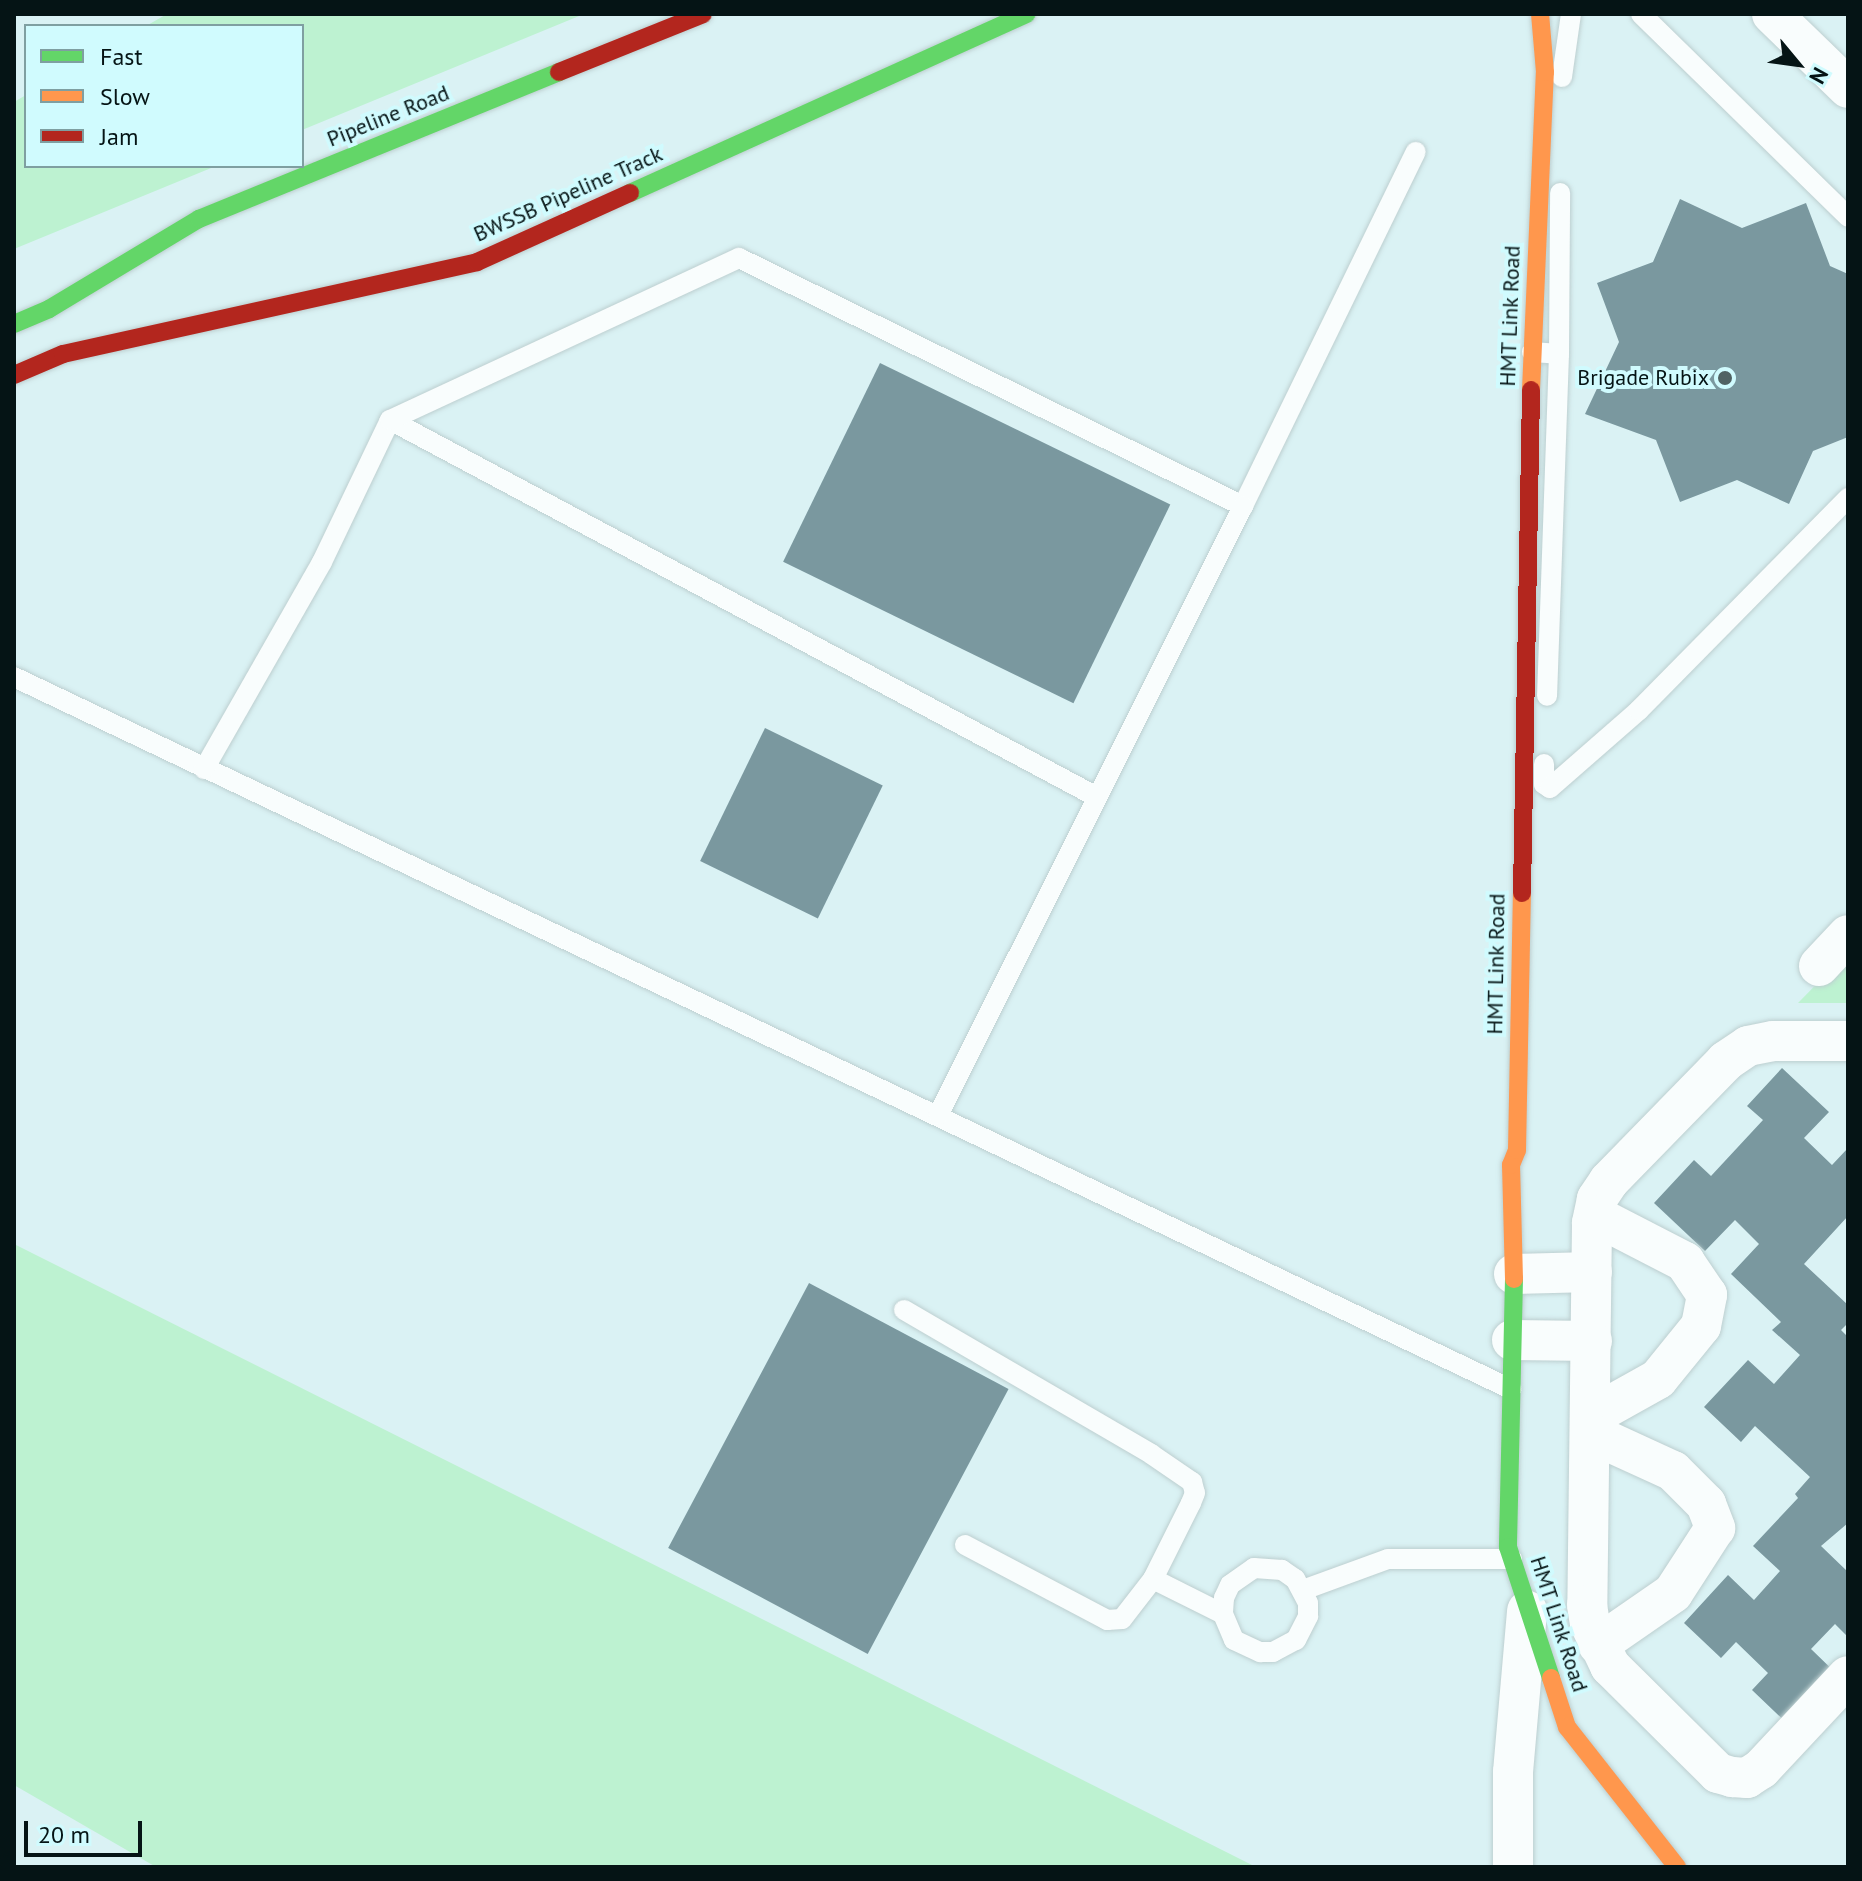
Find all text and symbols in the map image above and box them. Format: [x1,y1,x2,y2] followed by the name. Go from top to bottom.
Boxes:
[24,24,304,168] legend
[1758,24,1838,104] north arrow
[100,41,143,72] text: Fast
[1803,63,1835,89] text: N
[323,80,453,152] street label: Pipeline Road
[100,81,150,112] text: Slow
[100,121,138,152] text: Jam
[469,140,667,248] street label: BWSSB Pipeline Track
[1494,244,1526,388] street label: HMT Link Road
[1577,365,1709,391] place label: Brigade Rubix
[1716,369,1734,387] marker: Brigade Rubix
[1482,893,1510,1035] street label: HMT Link Road
[1524,1552,1594,1696] street label: HMT Link Road
[28,1805,146,1855] scale bar
[38,1819,90,1850] text: 20 m

